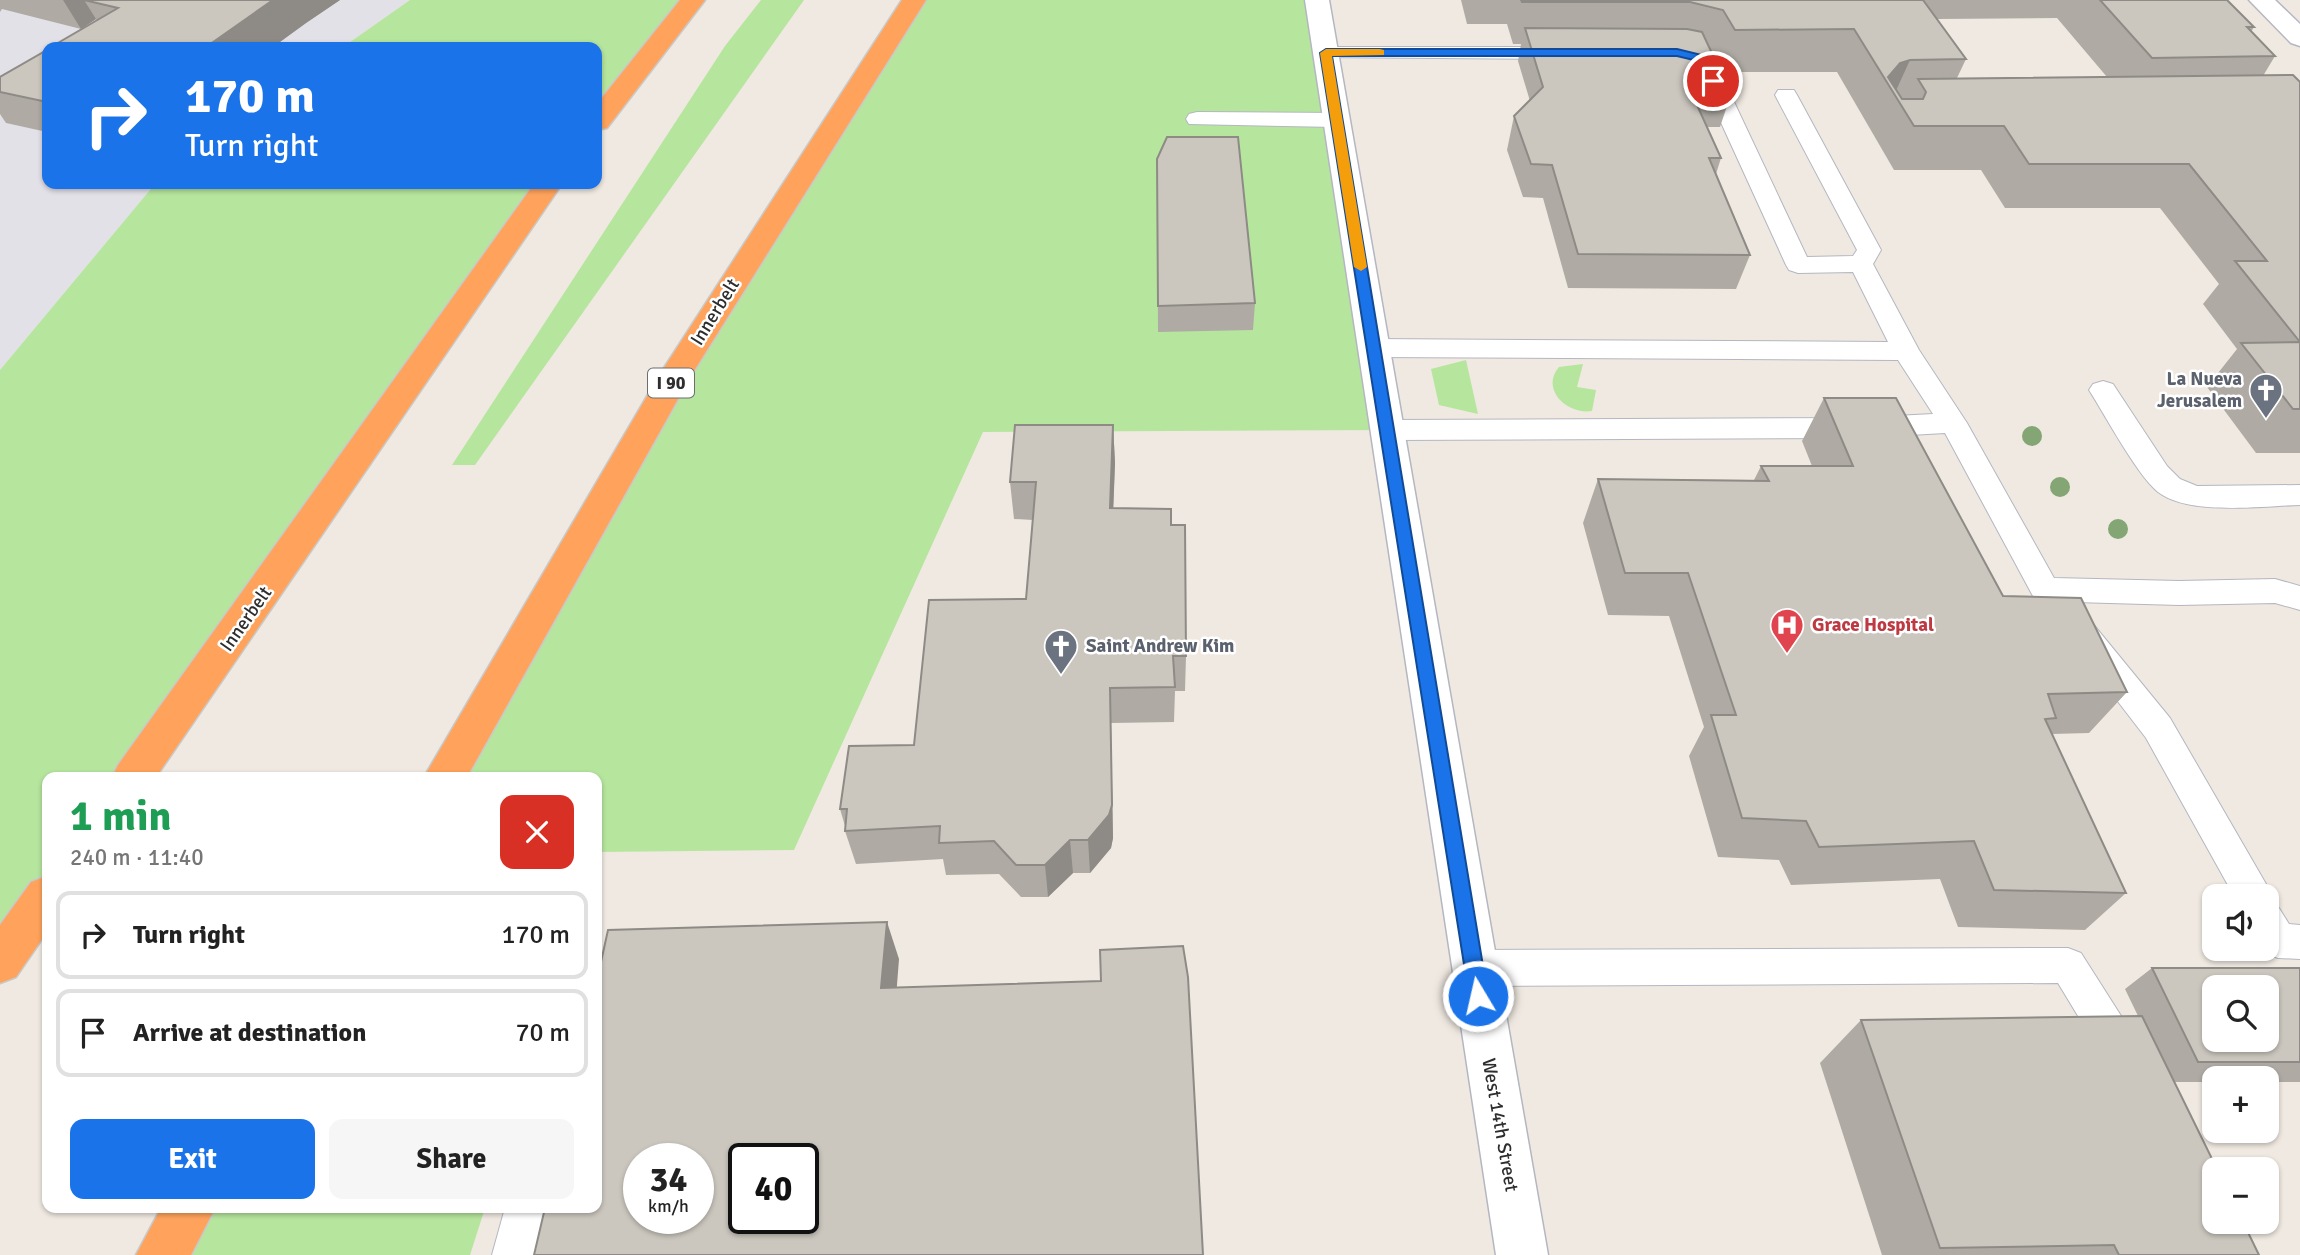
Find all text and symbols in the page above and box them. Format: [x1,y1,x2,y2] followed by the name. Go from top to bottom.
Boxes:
[1683,51,1743,111] pin
[1694,62,1732,100] icon: arrive
[185,66,315,126] text: 170 m
[70,70,161,161] icon: right
[185,126,318,165] text: Turn right
[685,274,745,350] street label: Innerbelt
[2157,367,2242,413] place label: La Nueva Jerusalem
[648,368,694,398] road number: I 90
[2247,371,2285,420] church icon: La Nueva Jerusalem
[215,581,277,656] street label: Innerbelt
[1768,606,1806,655] hospital icon: Grace Hospital
[1812,613,1934,637] place label: Grace Hospital
[1042,627,1080,676] church icon: Saint Andrew Kim
[1086,634,1234,658] place label: Saint Andrew Kim
[70,791,171,842] text: 1 min
[500,795,574,869] button: close
[70,843,204,872] text: 240 m · 11:40
[2202,884,2279,1234] map controls
[2202,884,2279,961] button: sound
[74,916,112,954] icon: right
[133,919,245,951] text: Turn right
[501,919,570,951] text: 170 m
[1441,959,1515,1033] position arrow
[2202,975,2279,1052] button: search
[74,1014,112,1052] icon: arrive
[133,1017,366,1049] text: Arrive at destination
[515,1017,570,1049] text: 70 m
[1476,1056,1524,1194] street label: West 14th Street
[2202,1066,2279,1143] button: +
[70,1119,315,1199] button: Exit
[329,1119,574,1199] button: Share
[728,1143,819,1234] speed limit sign: 40
[2202,1157,2279,1234] button: −
[650,1158,687,1201] text: 34
[648,1195,689,1217] text: km/h

